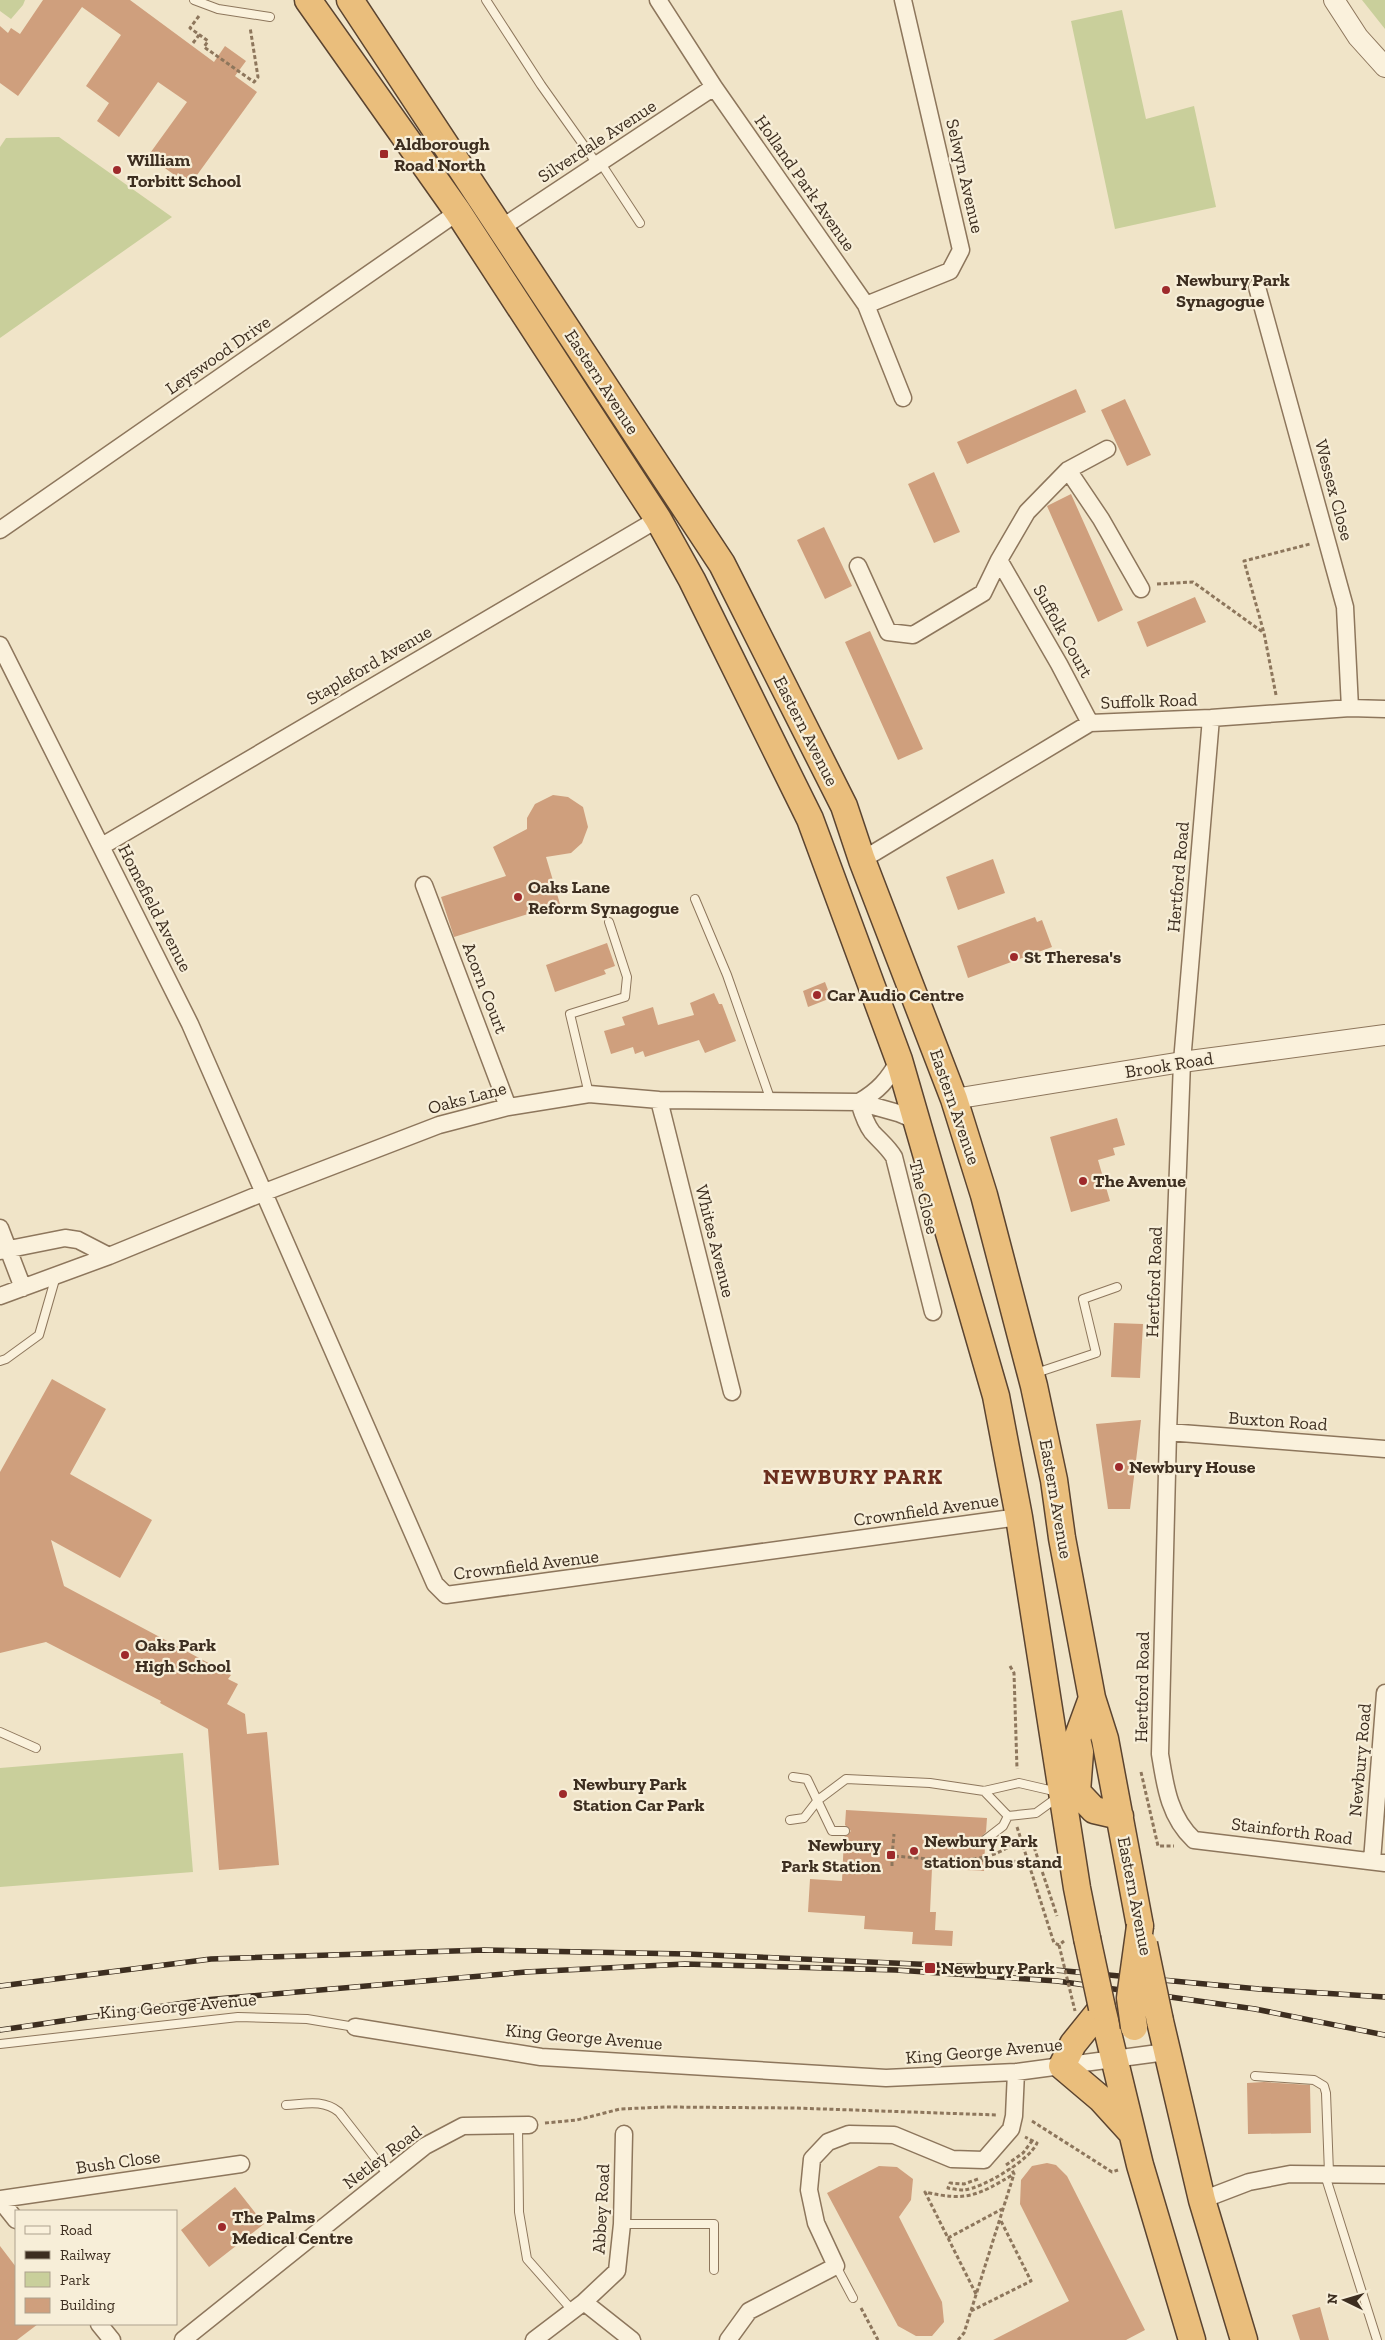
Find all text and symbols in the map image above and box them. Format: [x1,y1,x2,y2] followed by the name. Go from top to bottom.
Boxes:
[534,95,660,187] street label: Silverdale Avenue
[750,111,860,255] street label: Holland Park Avenue
[941,117,989,235] street label: Selwyn Avenue
[394,133,490,176] place label: Aldborough Road North
[378,148,390,160] marker: Aldborough Road North
[127,149,241,192] place label: William Torbitt School
[111,164,123,176] marker: William Torbitt School
[1176,269,1290,312] place label: Newbury Park Synagogue
[1160,284,1172,296] marker: Newbury Park Synagogue
[161,311,275,399] street label: Leyswood Drive
[560,325,644,439] street label: Eastern Avenue
[1310,437,1358,543] street label: Wessex Close
[1028,580,1098,682] street label: Suffolk Court
[302,620,436,710] street label: Stapleford Avenue
[769,672,843,790] street label: Eastern Avenue
[1100,688,1198,714] street label: Suffolk Road
[1162,821,1194,933] street label: Hertford Road
[113,840,197,976] street label: Homefield Avenue
[528,876,679,919] place label: Oaks Lane Reform Synagogue
[512,891,524,903] marker: Oaks Lane Reform Synagogue
[458,939,513,1037] street label: Acorn Court
[1024,946,1121,968] place label: St Theresa's
[1008,951,1020,963] marker: St Theresa's
[827,984,964,1006] place label: Car Audio Centre
[811,989,823,1001] marker: Car Audio Centre
[925,1046,985,1168] street label: Eastern Avenue
[1123,1047,1215,1083] street label: Brook Road
[425,1077,509,1119] street label: Oaks Lane
[904,1158,944,1236] street label: The Close
[1093,1170,1186,1192] place label: The Avenue
[1077,1175,1089,1187] marker: The Avenue
[690,1182,740,1300] street label: Whites Avenue
[1141,1226,1167,1338] street label: Hertford Road
[1228,1407,1328,1435] street label: Buxton Road
[1035,1438,1077,1560] street label: Eastern Avenue
[1129,1456,1256,1478] place label: Newbury House
[1113,1461,1125,1473] marker: Newbury House
[763,1463,943,1490] district label: NEWBURY PARK
[852,1489,1000,1531] street label: Crownfield Avenue
[452,1545,600,1585] street label: Crownfield Avenue
[1130,1631,1154,1743] street label: Hertford Road
[135,1634,231,1677] place label: Oaks Park High School
[119,1649,131,1661] marker: Oaks Park High School
[1344,1702,1376,1818] street label: Newbury Road
[573,1773,705,1816] place label: Newbury Park Station Car Park
[557,1788,569,1800] marker: Newbury Park Station Car Park
[1230,1813,1354,1849] street label: Stainforth Road
[924,1830,1063,1873] place label: Newbury Park station bus stand
[781,1834,881,1877] place label: Newbury Park Station
[1113,1835,1157,1957] street label: Eastern Avenue
[908,1845,920,1857] marker: Newbury Park station bus stand
[885,1849,897,1861] marker: Newbury Park Station
[941,1957,1055,1979] place label: Newbury Park
[923,1961,937,1975] marker: Newbury Park
[99,1988,257,2024] street label: King George Avenue
[505,2019,663,2055] street label: King George Avenue
[905,2033,1063,2069] street label: King George Avenue
[338,2120,426,2194] street label: Netley Road
[74,2145,162,2179] street label: Bush Close
[588,2163,614,2255] street label: Abbey Road
[232,2206,353,2249] place label: The Palms Medical Centre
[15,2210,178,2325] legend
[60,2221,93,2239] text: Road
[216,2221,228,2233] marker: The Palms Medical Centre
[60,2246,111,2264] text: Railway
[60,2271,90,2289] text: Park
[1320,2275,1370,2325] north arrow
[1324,2293,1342,2305] text: N
[60,2296,115,2314] text: Building

